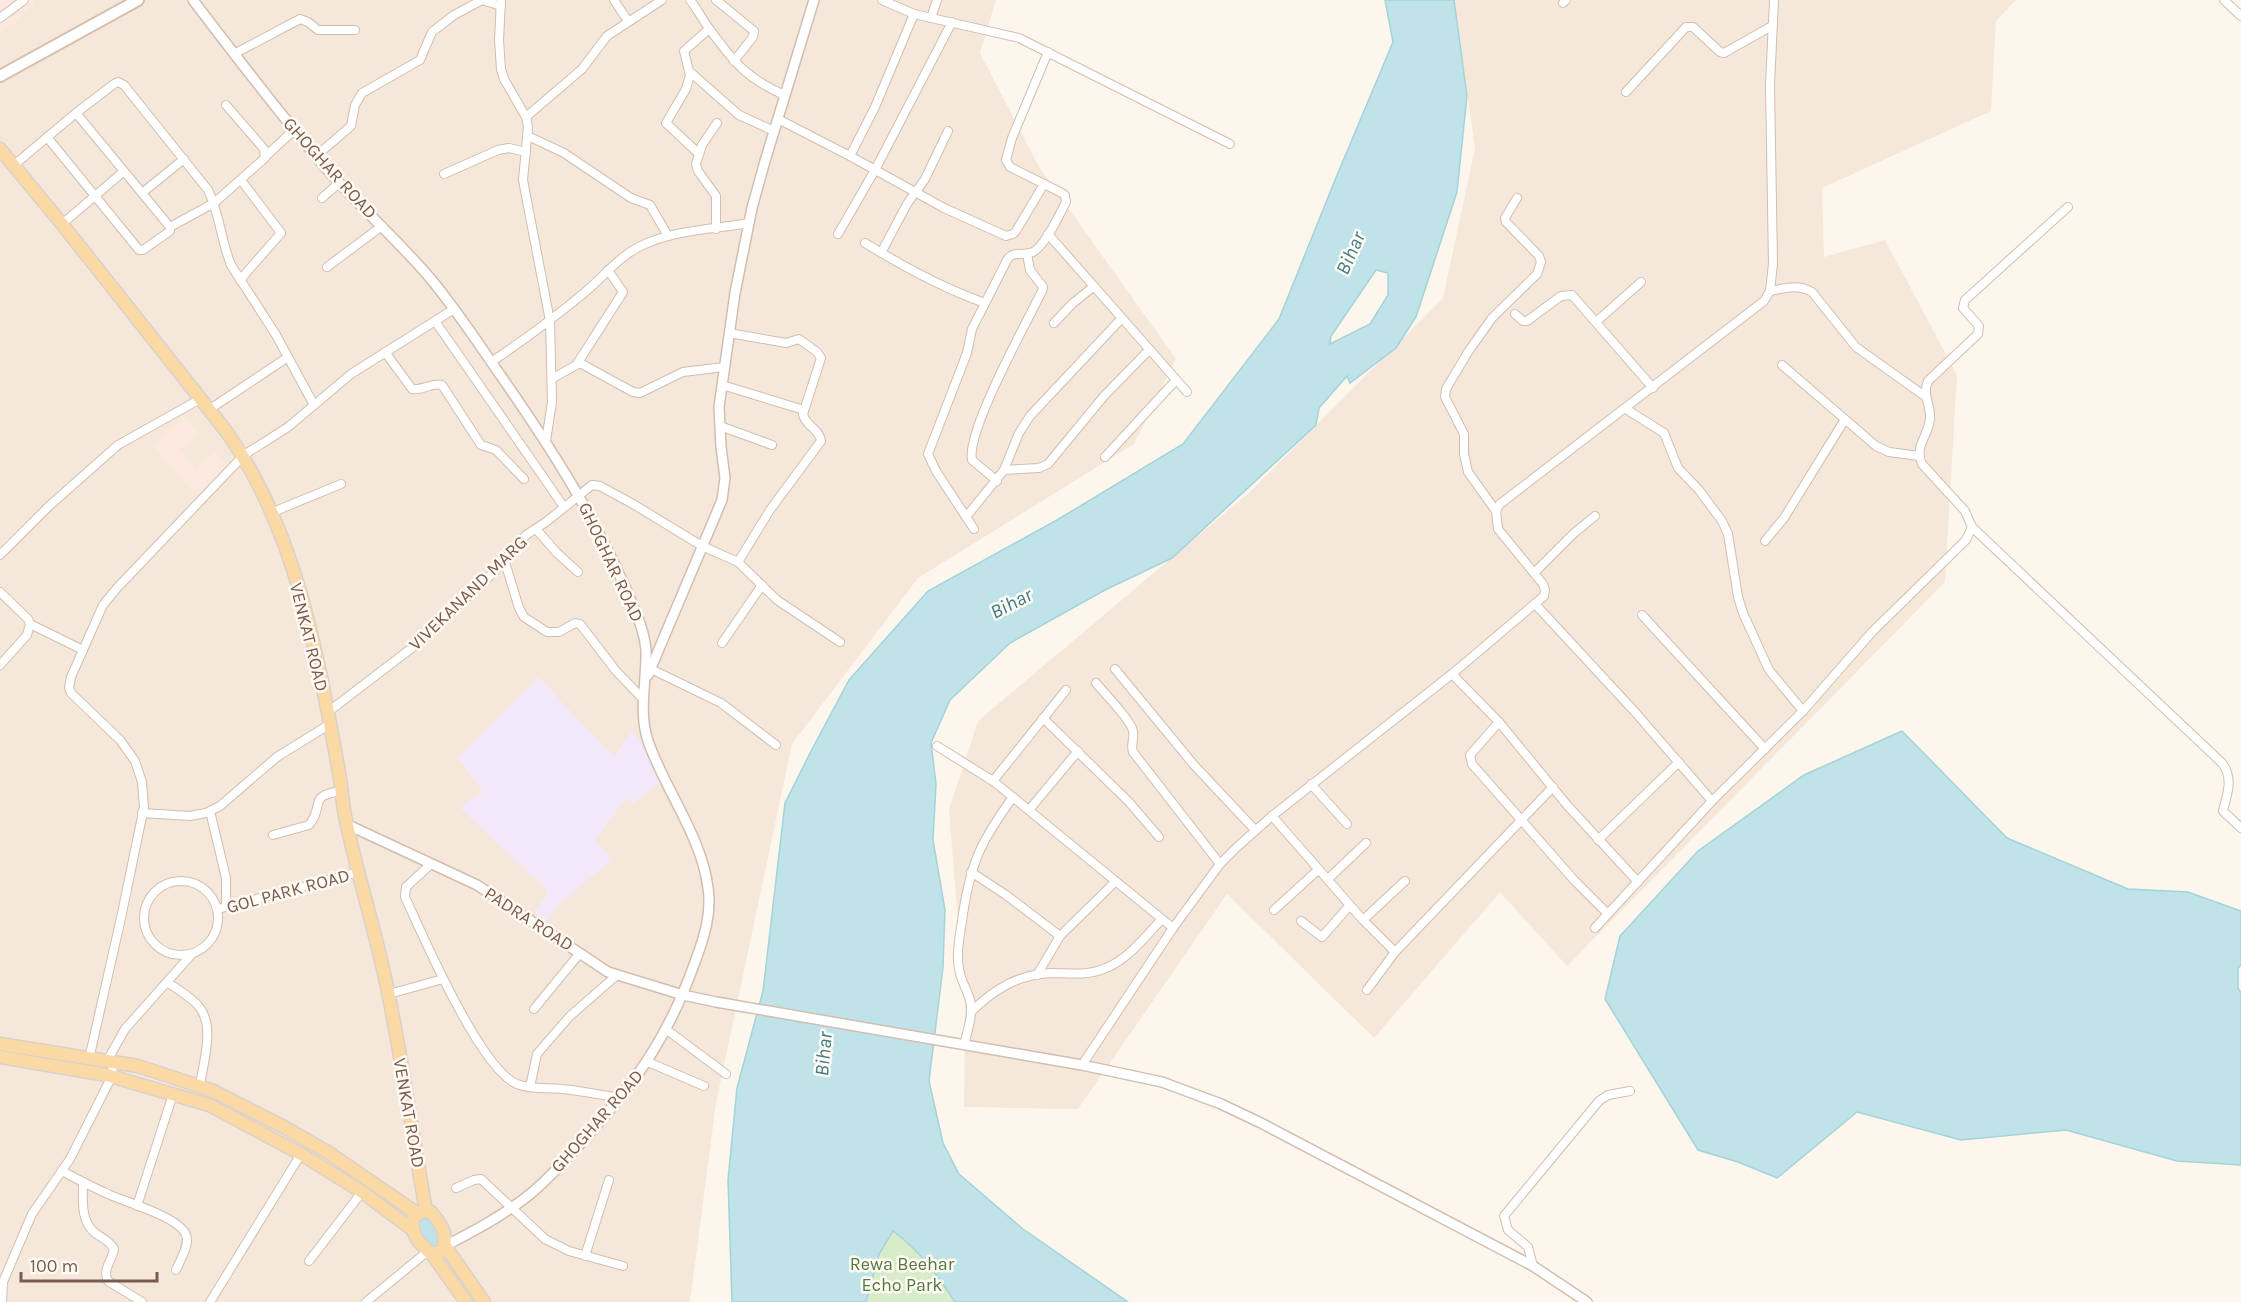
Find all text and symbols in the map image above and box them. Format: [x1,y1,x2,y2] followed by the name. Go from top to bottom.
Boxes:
[279,113,381,223] street label: GHOGHAR ROAD
[1331,227,1370,278] water label: Bihar
[574,499,648,625] street label: GHOGHAR ROAD
[404,531,532,655] street label: VIVEKANAND MARG
[285,580,333,694] street label: VENKAT ROAD
[986,583,1037,624] water label: Bihar
[224,864,352,918] street label: GOL PARK ROAD
[480,882,578,956] street label: PADRA ROAD
[810,1030,837,1077] water label: Bihar
[389,1056,429,1170] street label: VENKAT ROAD
[546,1065,648,1177] street label: GHOGHAR ROAD
[21,1245,158,1283] scale bar
[850,1253,955,1296] park label: Rewa Beehar Echo Park
[30,1255,78,1277] text: 100 m

